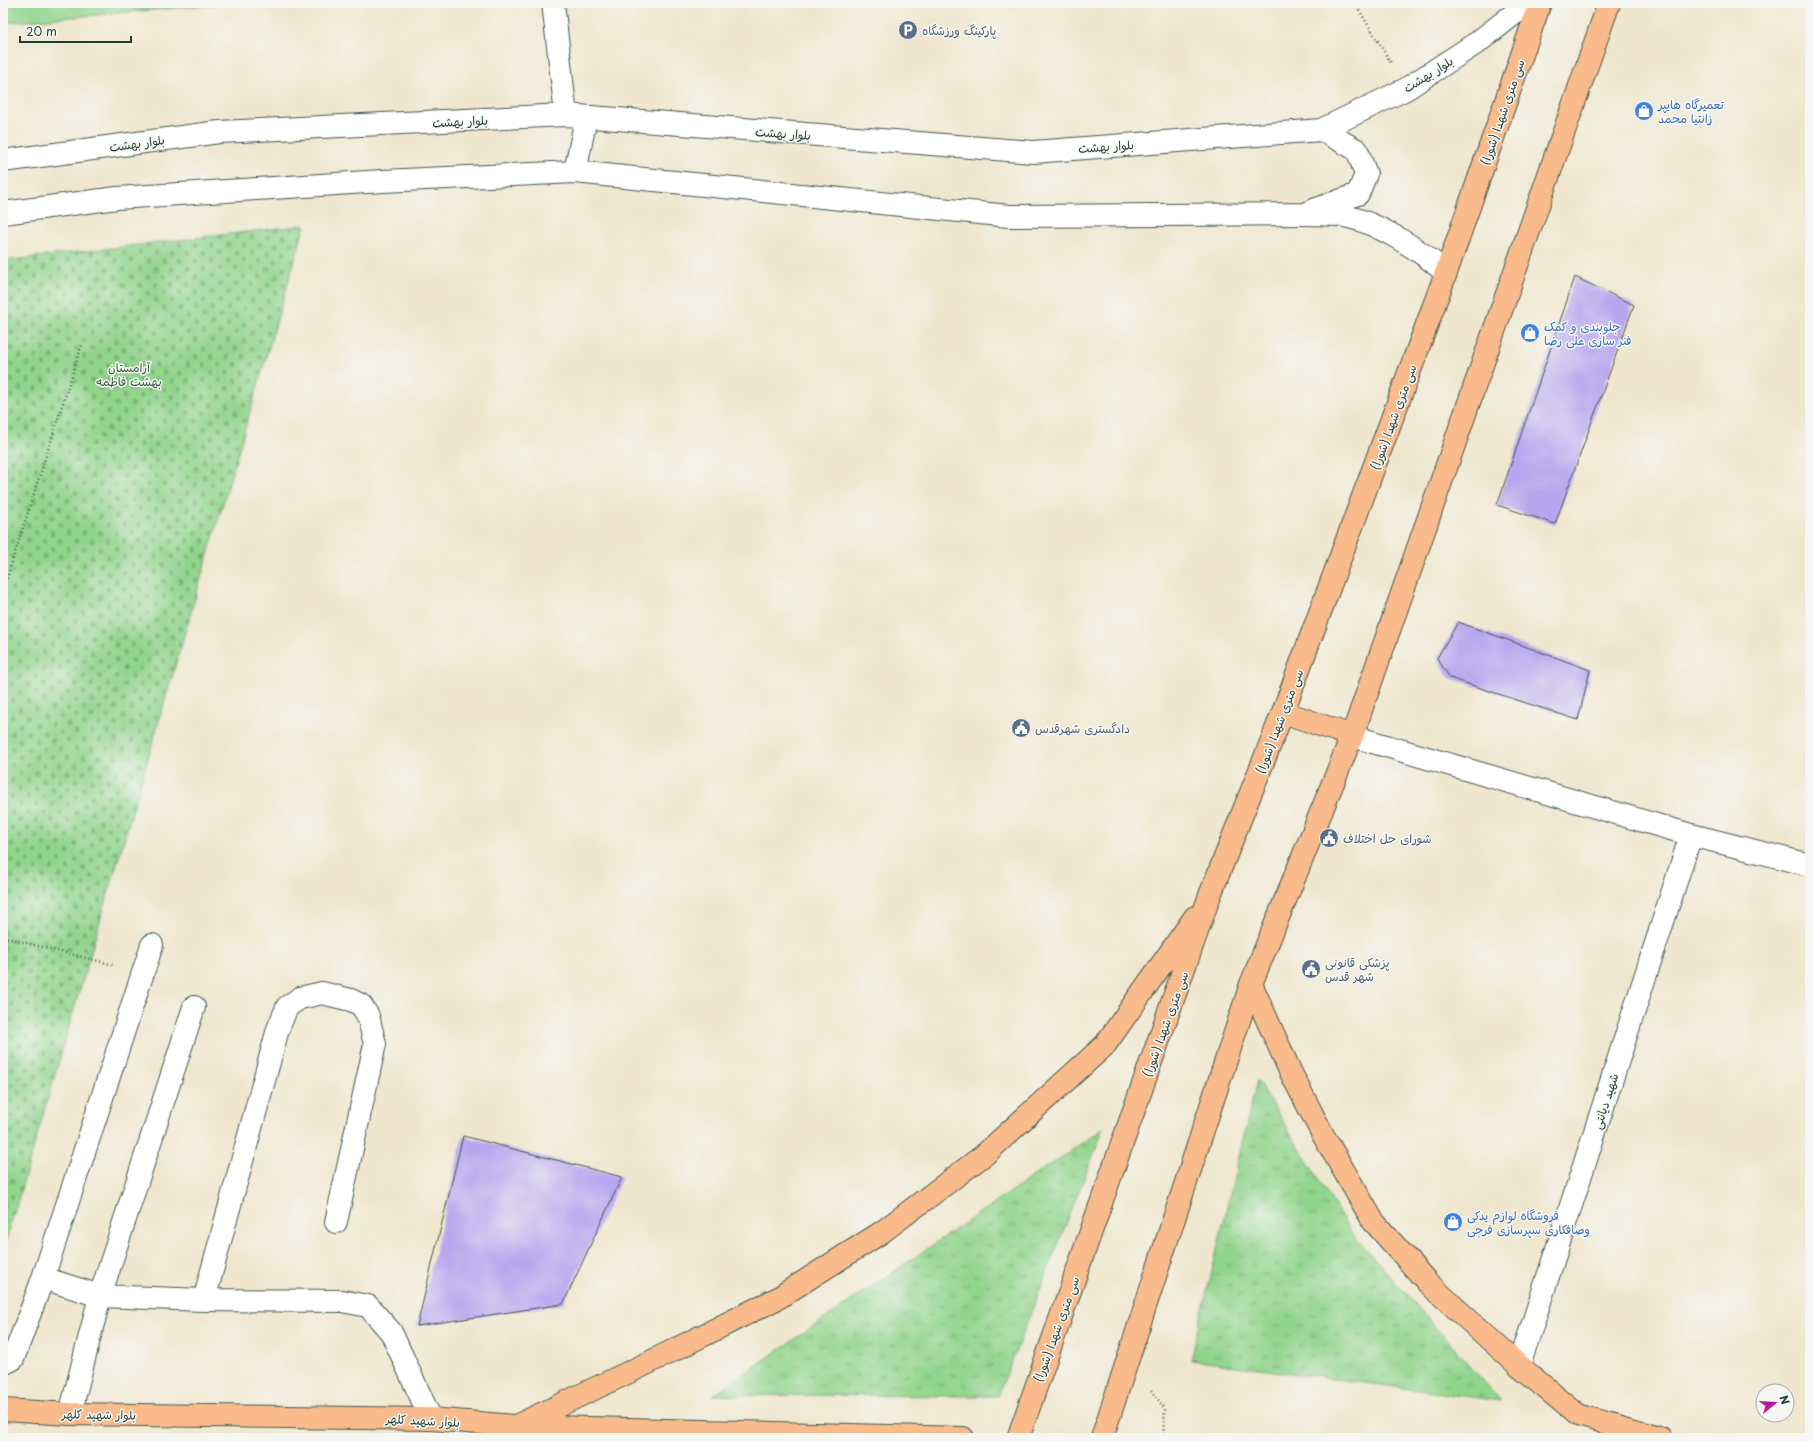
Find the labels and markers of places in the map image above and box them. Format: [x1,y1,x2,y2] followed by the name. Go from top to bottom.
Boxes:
[897,19,919,41] parking icon: پارکینگ ورزشگاه
[922,21,996,39] place label: پارکینگ ورزشگاه
[1657,95,1724,127] place label: تعمیرگاه هایپر زانتیا محمد
[1633,100,1655,122] shop icon: تعمیرگاه هایپر زانتیا محمد
[1544,317,1632,349] place label: جلوبندی و کمک فنر سازی علی رضا
[1519,322,1541,344] shop icon: جلوبندی و کمک فنر سازی علی رضا
[1010,717,1032,739] public building icon: دادگستری شهرقدس
[1035,719,1130,737] place label: دادگستری شهرقدس
[1318,827,1340,849] public building icon: شورای حل اختلاف
[1343,829,1432,847] place label: شورای حل اختلاف
[1325,953,1390,985] place label: پزشکی قانونی شهر قدس
[1300,958,1322,980] public building icon: پزشکی قانونی شهر قدس
[1467,1206,1590,1238] place label: فروشگاه لوازم یدکی وصافکاری سپرسازی فرجی
[1442,1211,1464,1233] shop icon: فروشگاه لوازم یدکی وصافکاری سپرسازی فرجی

